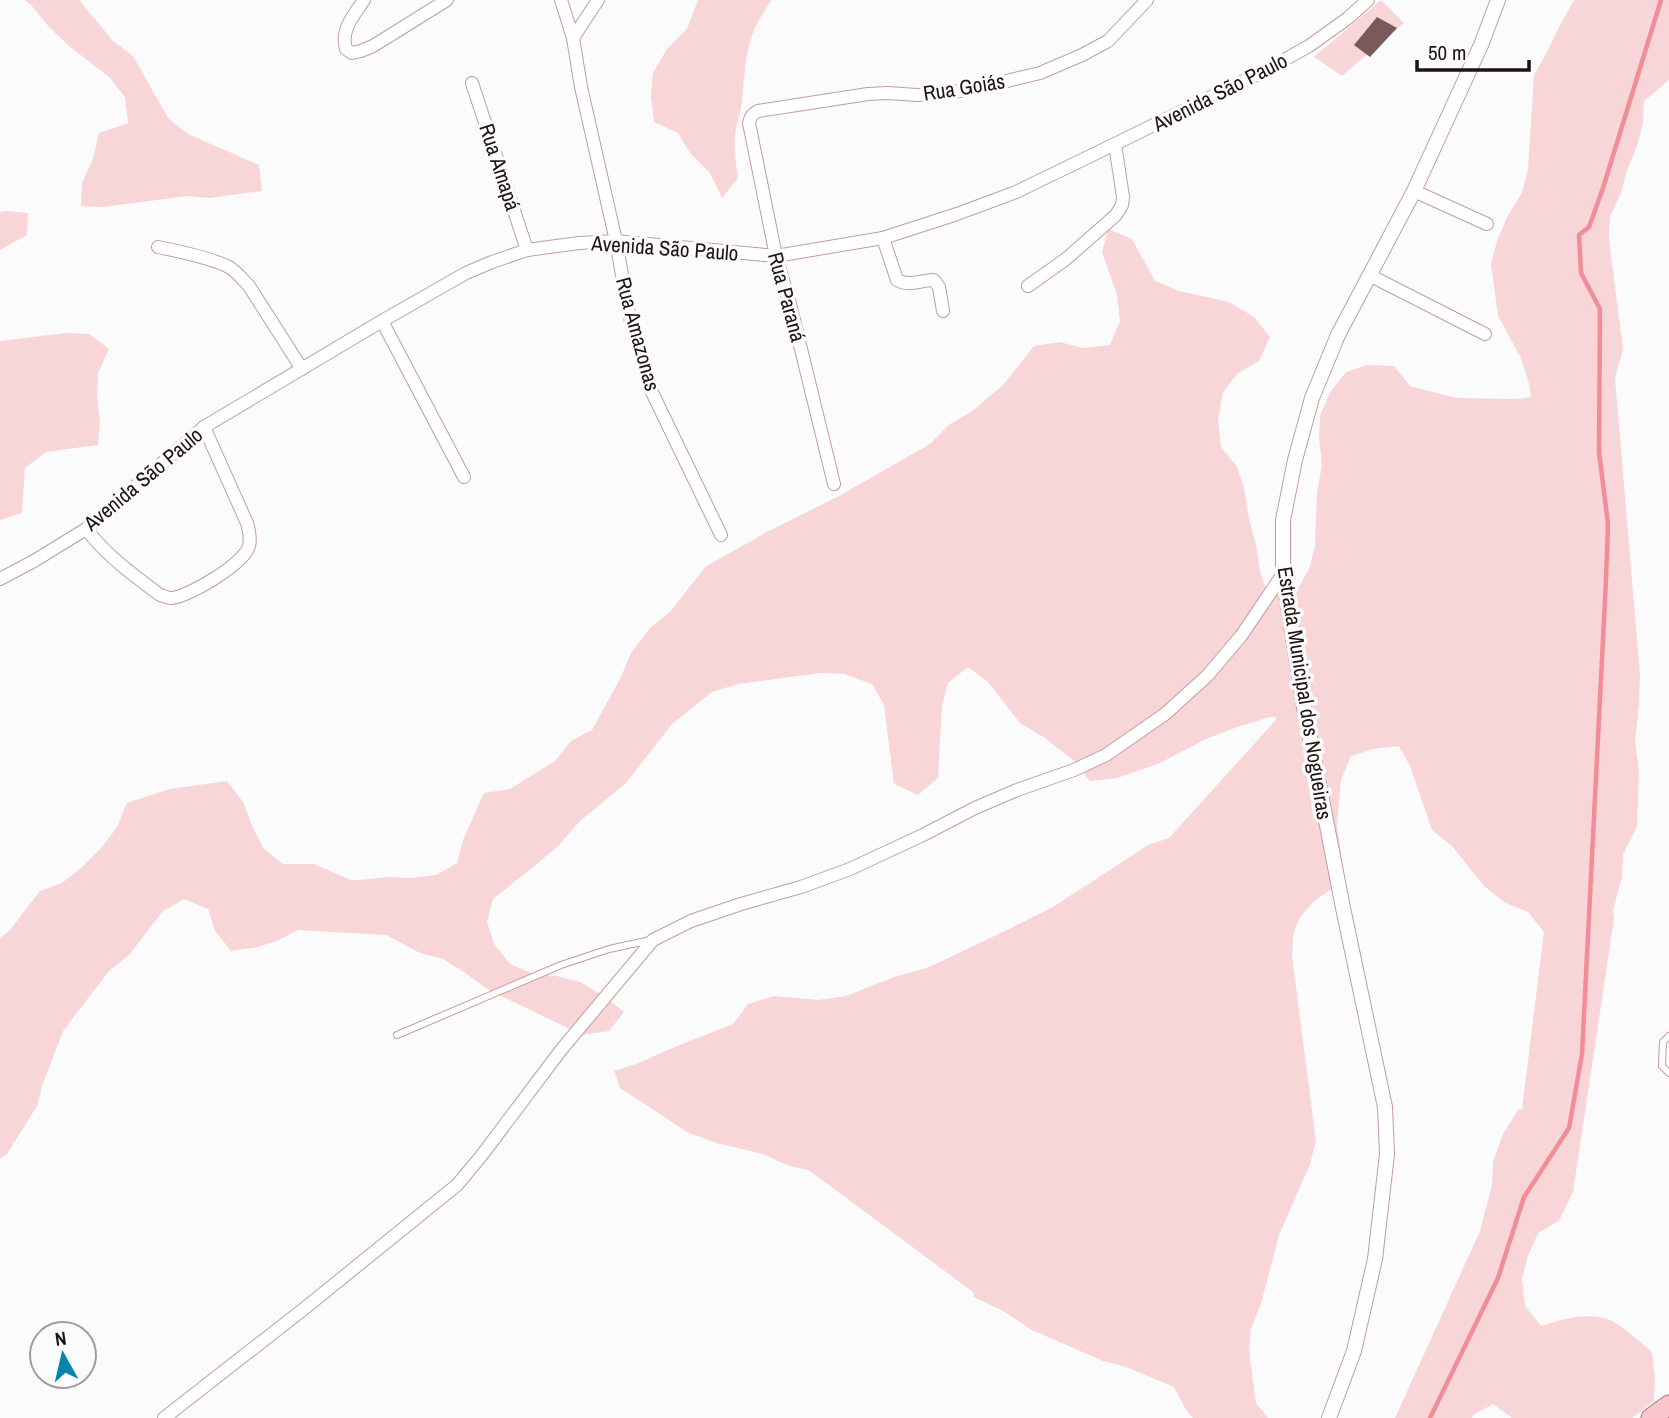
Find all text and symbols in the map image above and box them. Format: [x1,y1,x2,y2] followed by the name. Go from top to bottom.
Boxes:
[1417,28,1529,72] scale bar
[1428,38,1466,67] text: 50 m
[1147,46,1292,139] street label: Avenida São Paulo
[921,66,1007,108] street label: Rua Goiás
[472,120,528,215] street label: Rua Amapá
[590,228,739,268] street label: Avenida São Paulo
[761,249,813,346] street label: Rua Paraná
[609,274,667,394] street label: Rua Amazonas
[77,421,209,538] street label: Avenida São Paulo
[1271,565,1339,821] street label: Estrada Municipal dos Nogueiras
[28,1320,98,1390] north arrow
[53,1325,68,1352] text: N

